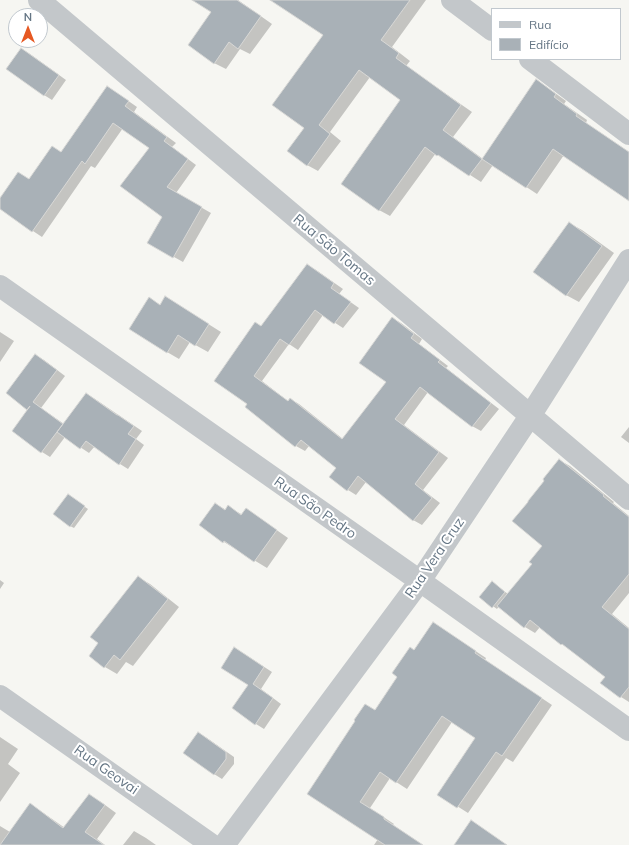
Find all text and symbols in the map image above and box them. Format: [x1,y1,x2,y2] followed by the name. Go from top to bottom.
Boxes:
[8,8,48,48] north arrow
[491,8,621,60] legend
[24,10,32,24] text: N
[529,17,551,32] text: Rua
[529,37,569,52] text: Edifício
[290,211,378,289] street label: Rua São Tomas
[271,473,359,543] street label: Rua São Pedro
[402,515,468,601] street label: Rua Vera Cruz
[71,742,141,798] street label: Rua Geovai

